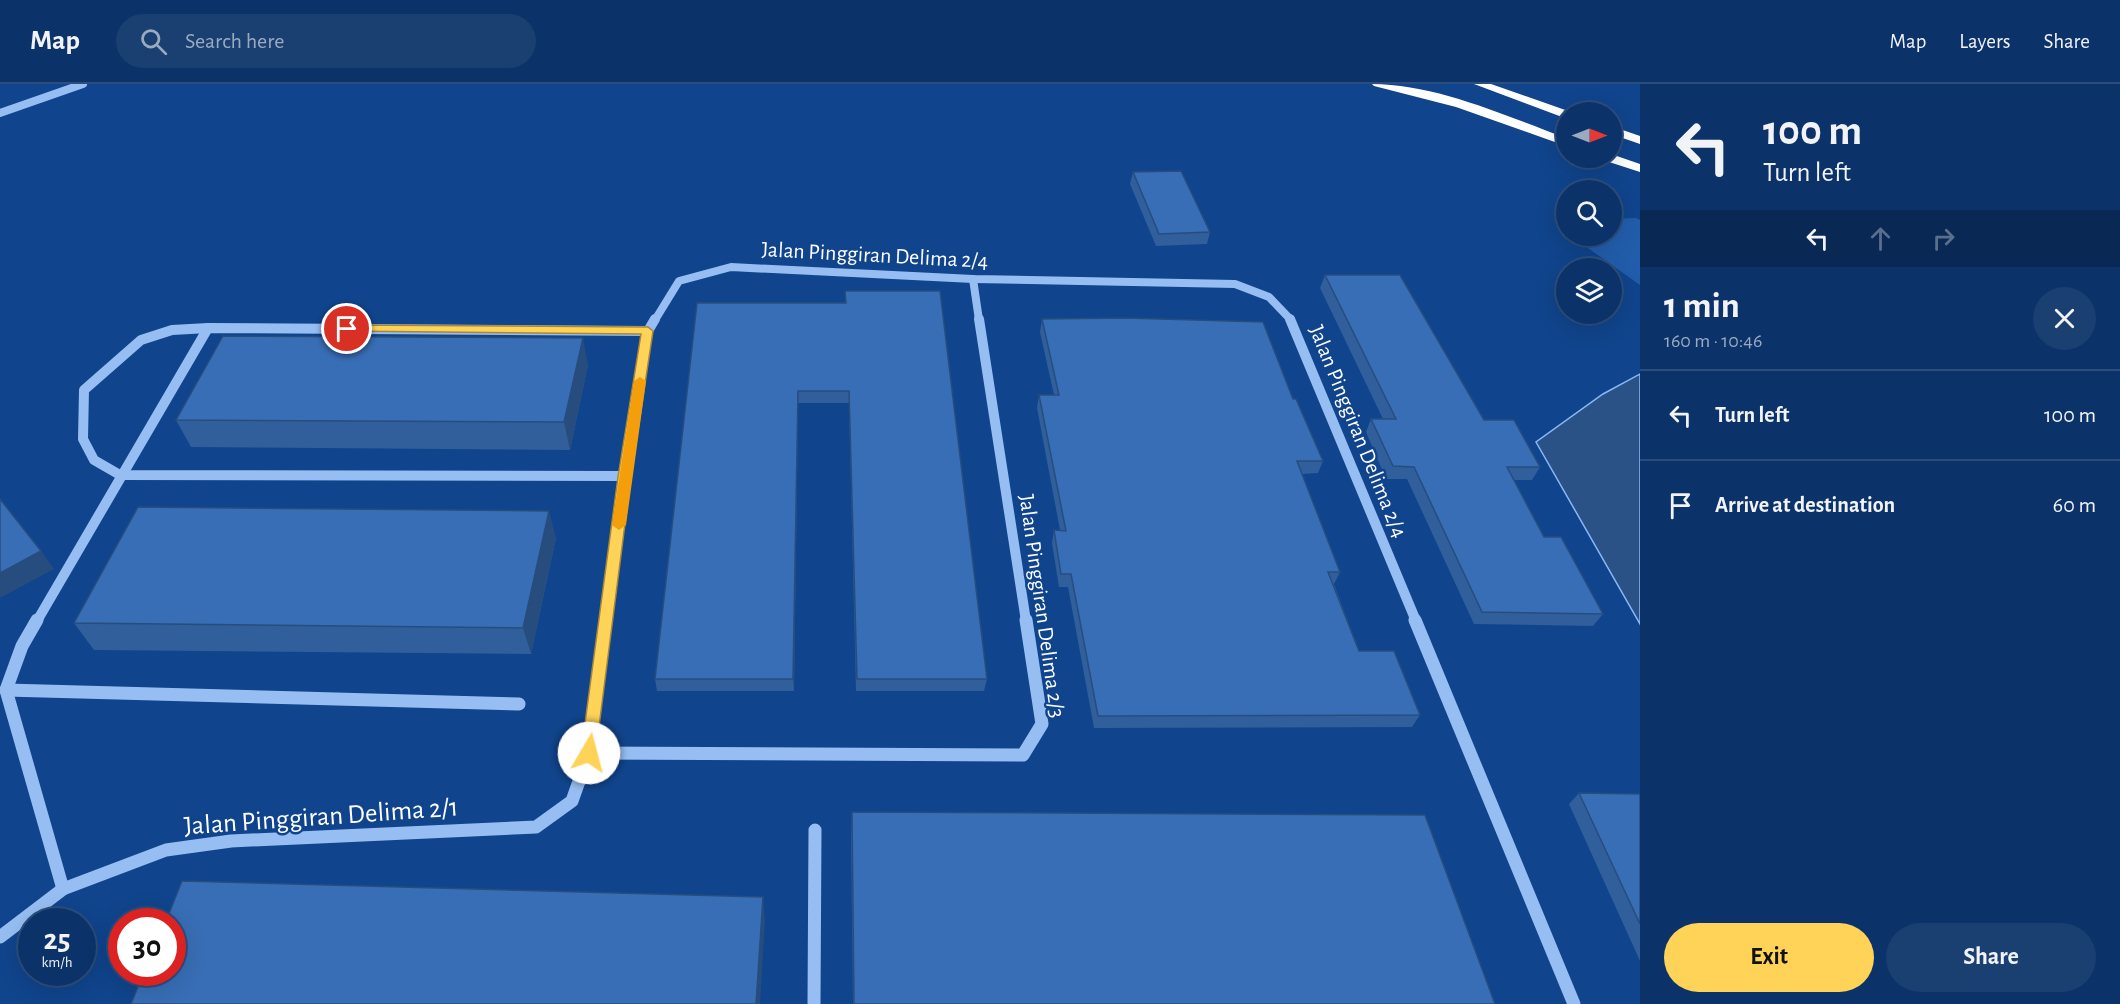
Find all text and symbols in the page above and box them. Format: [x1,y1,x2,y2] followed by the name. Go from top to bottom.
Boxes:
[116,14,536,68] search box
[137,25,170,58] icon: search
[30,27,80,55] text: Map
[185,30,284,52] text: Search here
[1890,31,1926,52] text: Map
[1959,31,2010,52] text: Layers
[2043,31,2090,52] text: Share
[1556,102,1622,168] north arrow
[1556,102,1622,324] map controls
[1664,108,1742,186] icon: left
[1763,110,1862,152] text: 100 m
[1763,159,1851,186] text: Turn left
[1556,180,1622,246] button: search
[1801,222,1834,255] icon: left
[1864,222,1897,255] icon: ahead
[1927,222,1960,255] icon: right
[761,238,989,272] street label: Jalan Pinggiran Delima 2/4
[1556,258,1622,324] button: layers
[2033,287,2096,350] button: close
[1664,288,1740,324] text: 1 min
[321,303,372,354] pin
[330,312,363,345] icon: arrive
[1305,322,1411,541] street label: Jalan Pinggiran Delima 2/4
[1664,331,1762,351] text: 160 m · 10:46
[1664,399,1697,432] icon: left
[1715,404,1789,426] text: Turn left
[2044,404,2096,426] text: 100 m
[1664,489,1697,522] icon: arrive
[1015,493,1069,719] street label: Jalan Pinggiran Delima 2/3
[1715,494,1895,516] text: Arrive at destination
[2053,494,2096,516] text: 60 m
[557,721,621,785] position arrow
[183,793,459,840] street label: Jalan Pinggiran Delima 2/1
[108,908,186,986] speed limit sign: 30
[1664,923,1874,992] button: Exit
[1886,923,2096,992] button: Share
[43,925,71,955] text: 25
[42,955,72,970] text: km/h

